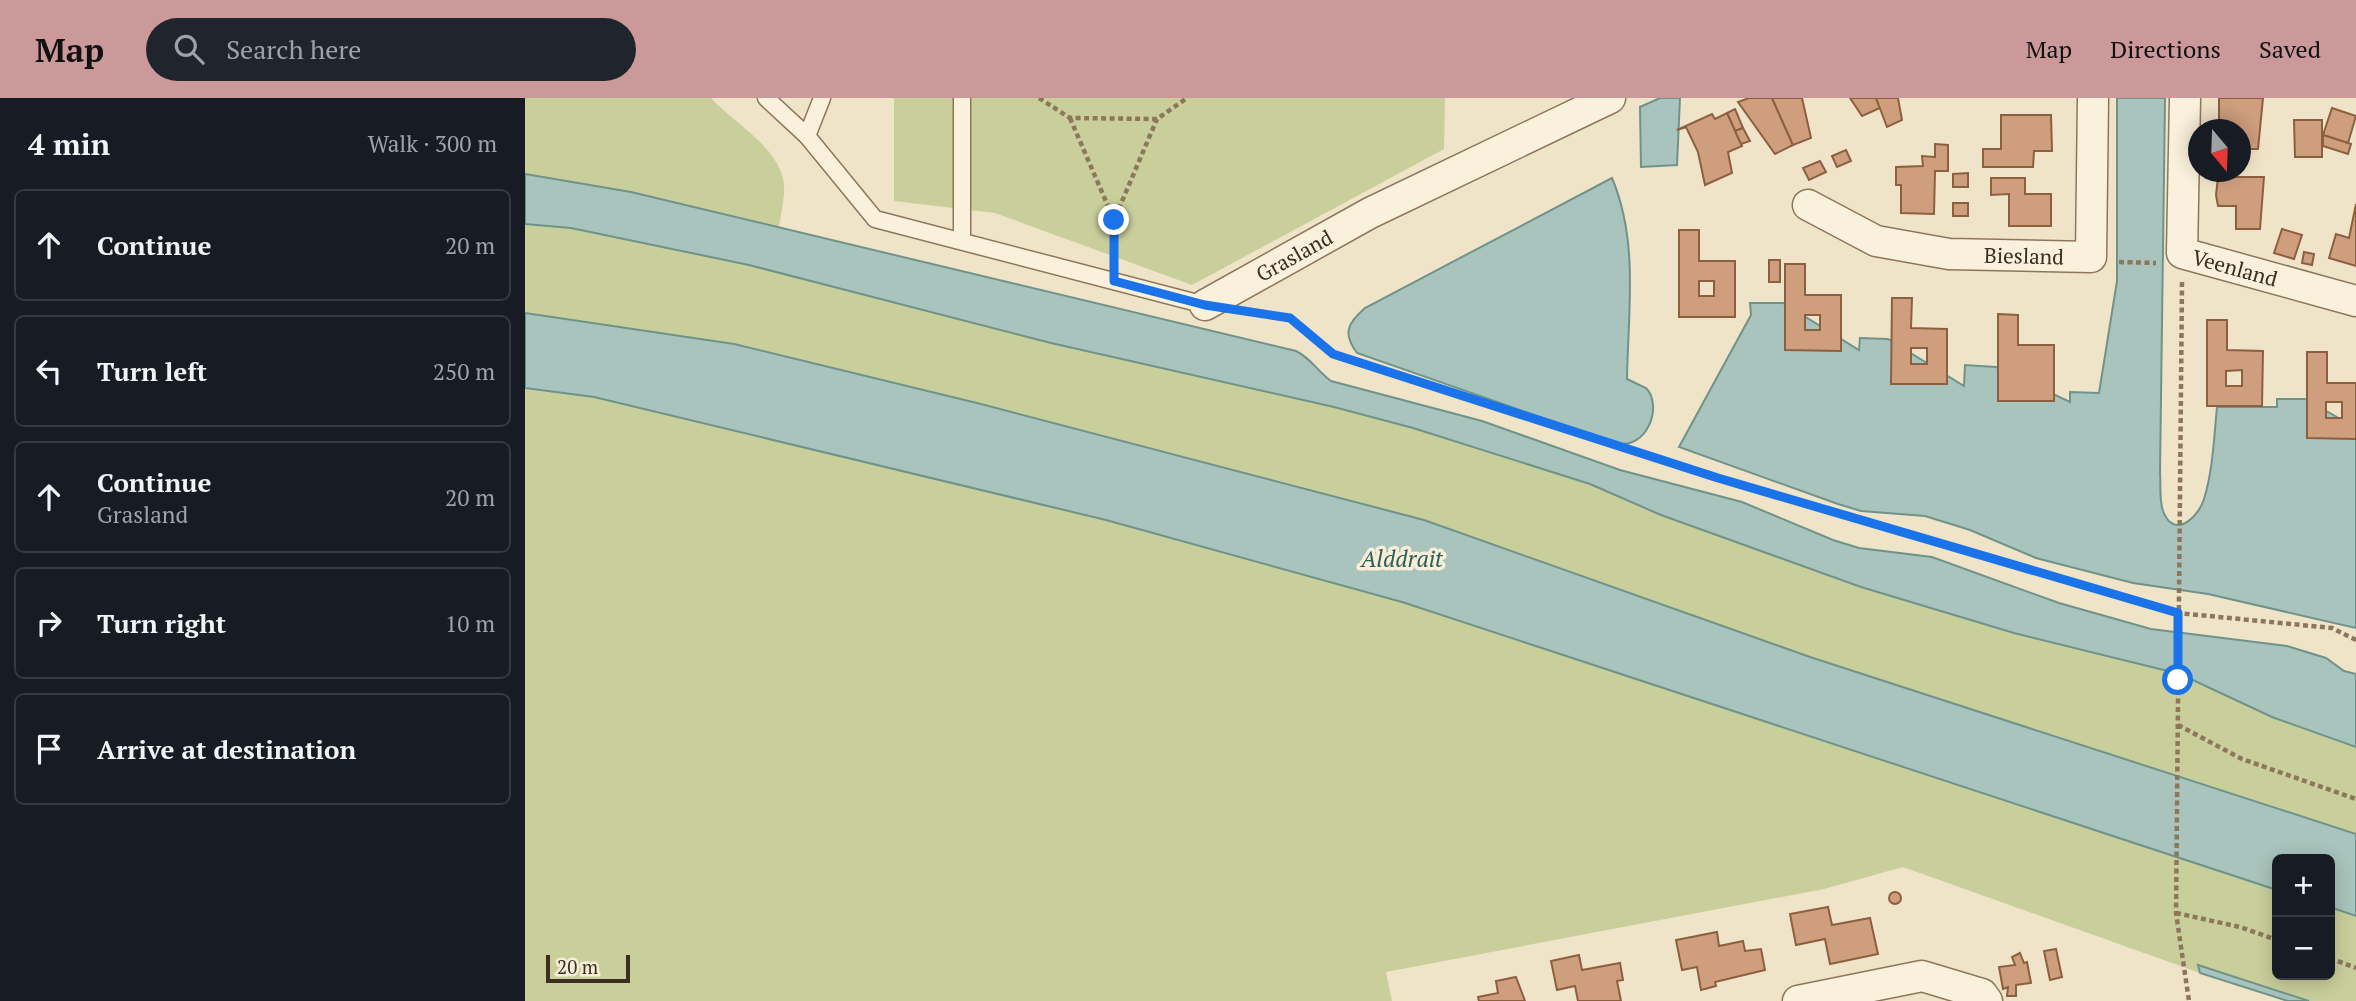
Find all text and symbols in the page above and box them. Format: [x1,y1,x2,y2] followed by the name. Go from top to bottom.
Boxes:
[146,18,636,81] search box
[35,28,104,71] text: Map
[170,30,208,68] icon: search
[226,32,361,66] text: Search here
[2026,33,2072,65] text: Map
[2110,33,2221,65] text: Directions
[2259,33,2321,65] text: Saved
[2188,119,2251,182] north arrow
[28,124,110,164] text: 4 min
[368,128,497,159] text: Walk · 300 m
[1098,204,1129,235] route end
[1251,223,1338,288] street label: Grasland
[30,226,68,264] icon: ahead
[97,228,211,262] text: Continue
[445,230,495,261] text: 20 m
[1984,241,2065,270] street label: Biesland
[2189,243,2281,293] street label: Veenland
[30,352,68,390] icon: left
[97,354,207,388] text: Turn left
[433,356,495,387] text: 250 m
[97,465,211,499] text: Continue
[30,478,68,516] icon: ahead
[445,482,495,513] text: 20 m
[97,499,188,530] text: Grasland
[1359,543,1444,574] water label: Alddrait
[30,604,68,642] icon: right
[97,606,226,640] text: Turn right
[445,608,495,639] text: 10 m
[2162,664,2193,695] route start
[30,730,68,768] icon: arrive
[97,732,356,766] text: Arrive at destination
[2272,854,2335,980] map controls
[2272,854,2335,917] button: +
[2272,917,2335,980] button: −
[546,952,630,984] scale bar
[557,954,598,979] text: 20 m

